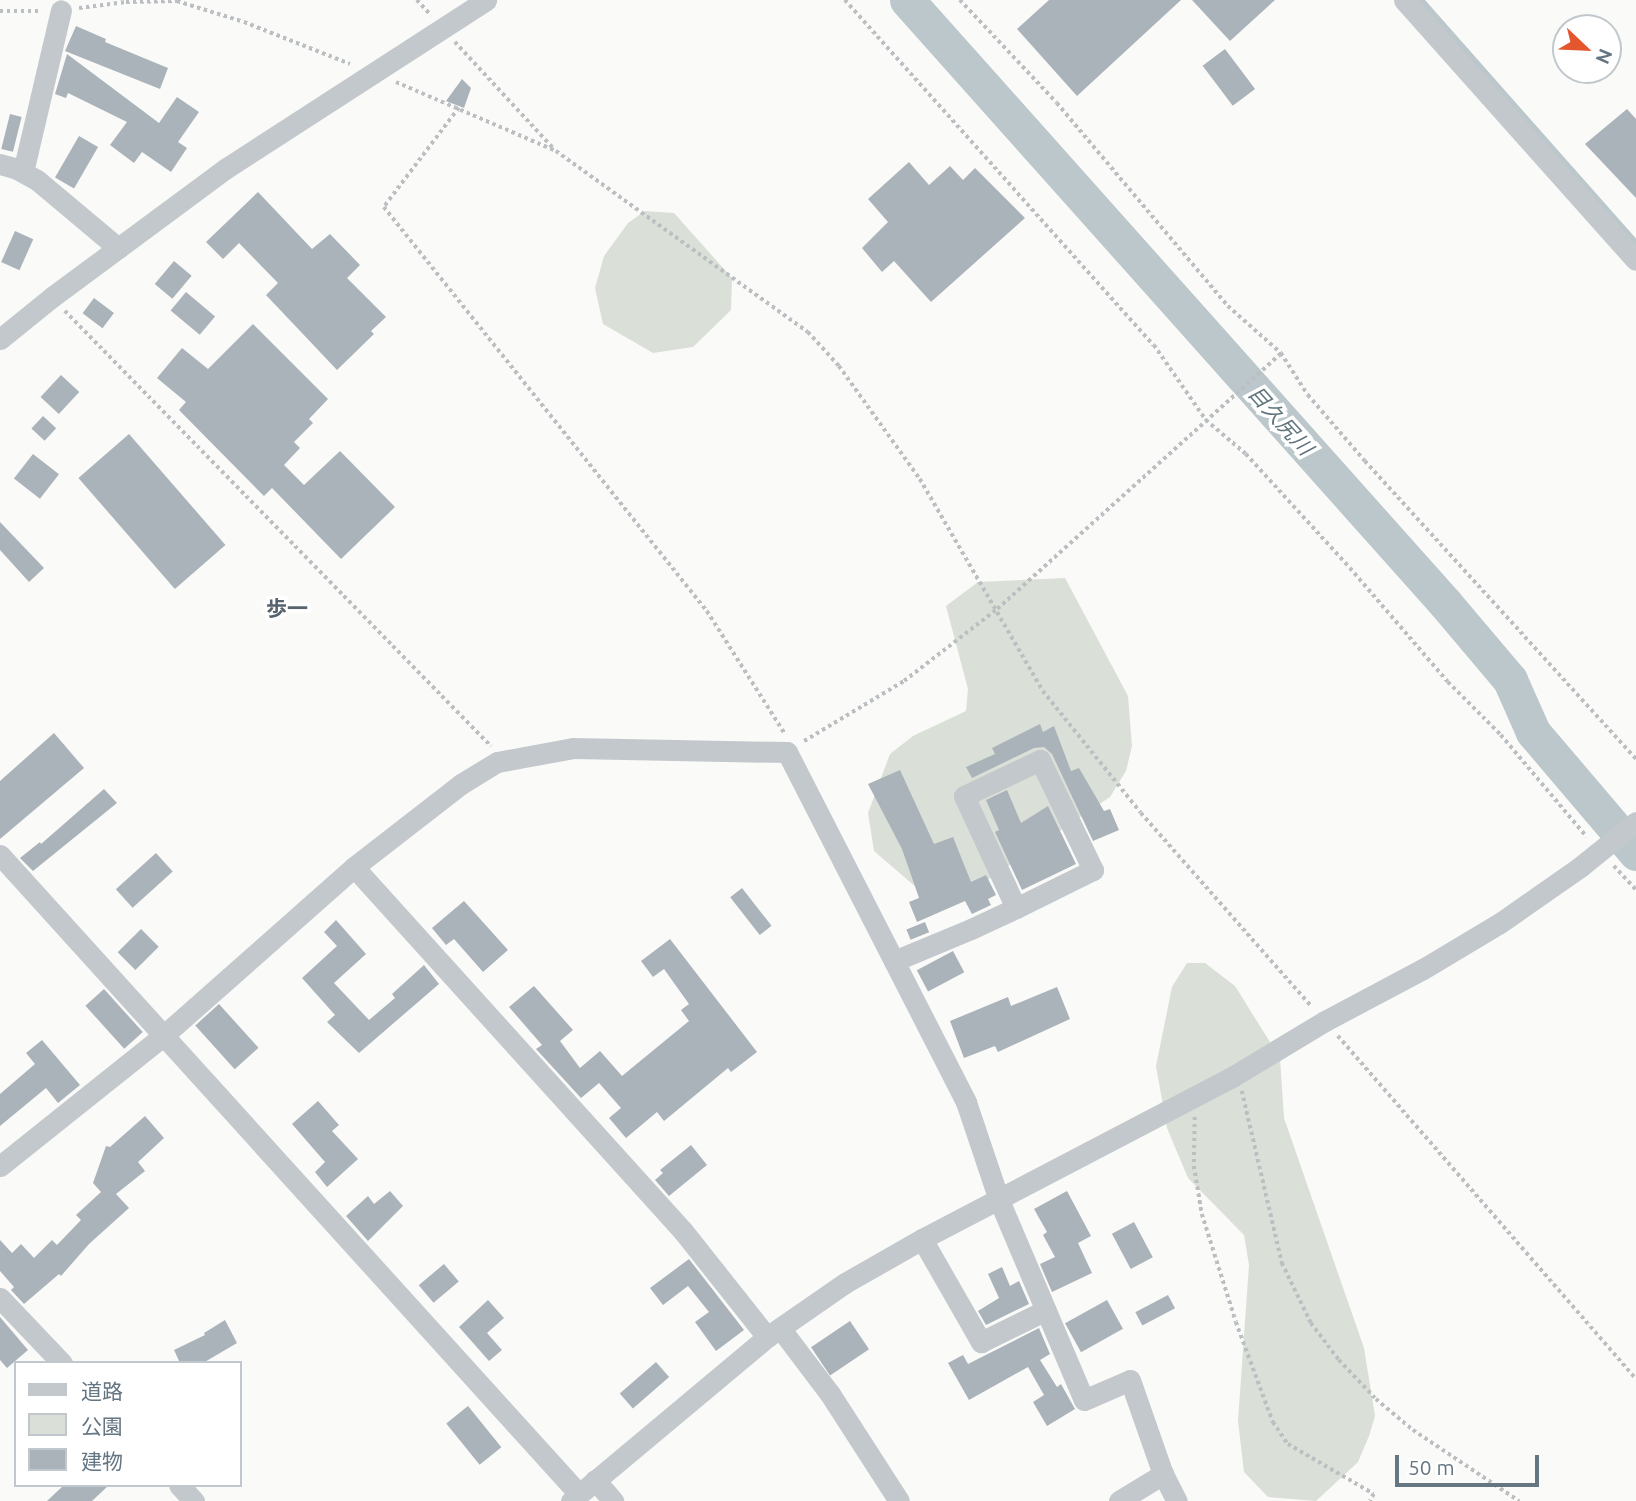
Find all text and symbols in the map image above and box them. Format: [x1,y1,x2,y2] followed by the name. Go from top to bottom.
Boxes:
[1552,14,1622,84] north arrow
[1592,46,1617,67] text: N
[1244,380,1318,460] water label: 目久尻川
[266,595,308,621] district label: 歩一
[14,1361,242,1487] legend
[81,1379,123,1403] text: 道路
[81,1414,123,1438] text: 公園
[1398,1442,1542,1486] scale bar
[81,1449,123,1473] text: 建物
[1408,1455,1455,1479] text: 50 m

